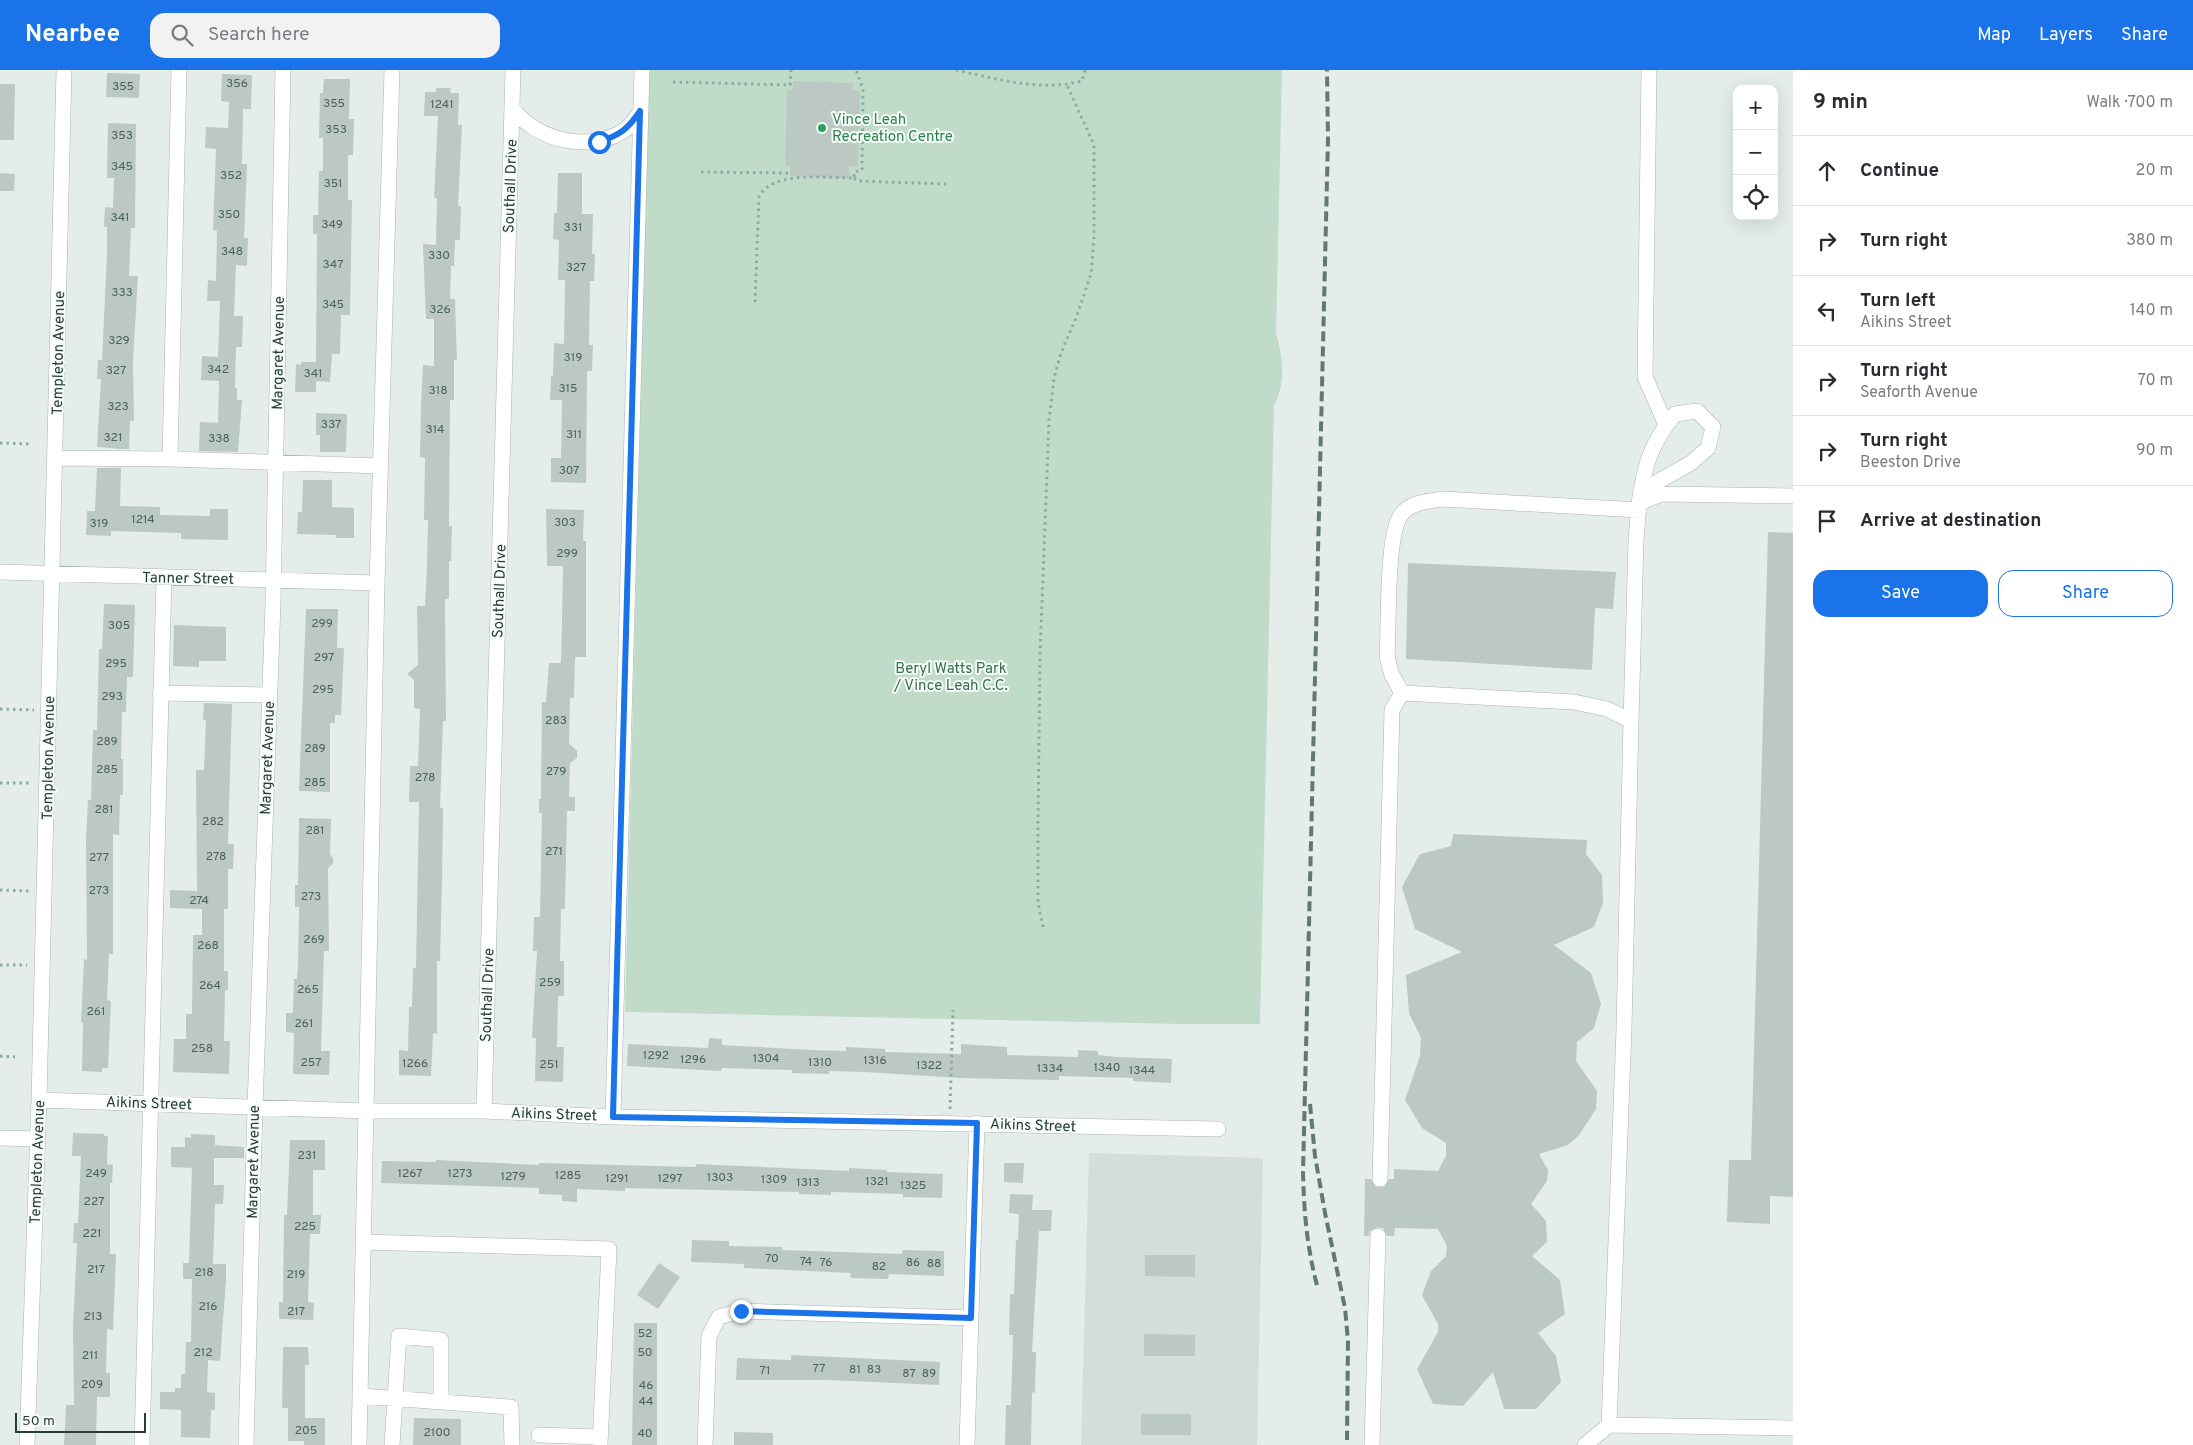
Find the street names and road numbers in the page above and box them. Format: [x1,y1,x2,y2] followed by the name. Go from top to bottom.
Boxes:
[500,139,523,233] street label: Southall Drive
[49,291,70,415] street label: Templeton Avenue
[269,296,290,410] street label: Margaret Avenue
[489,544,512,638] street label: Southall Drive
[142,569,234,590] street label: Tanner Street
[39,696,60,820] street label: Templeton Avenue
[257,701,280,815] street label: Margaret Avenue
[477,948,500,1042] street label: Southall Drive
[106,1094,192,1115] street label: Aikins Street
[27,1100,50,1224] street label: Templeton Avenue
[244,1105,265,1219] street label: Margaret Avenue
[511,1105,597,1126] street label: Aikins Street
[990,1116,1076,1137] street label: Aikins Street

